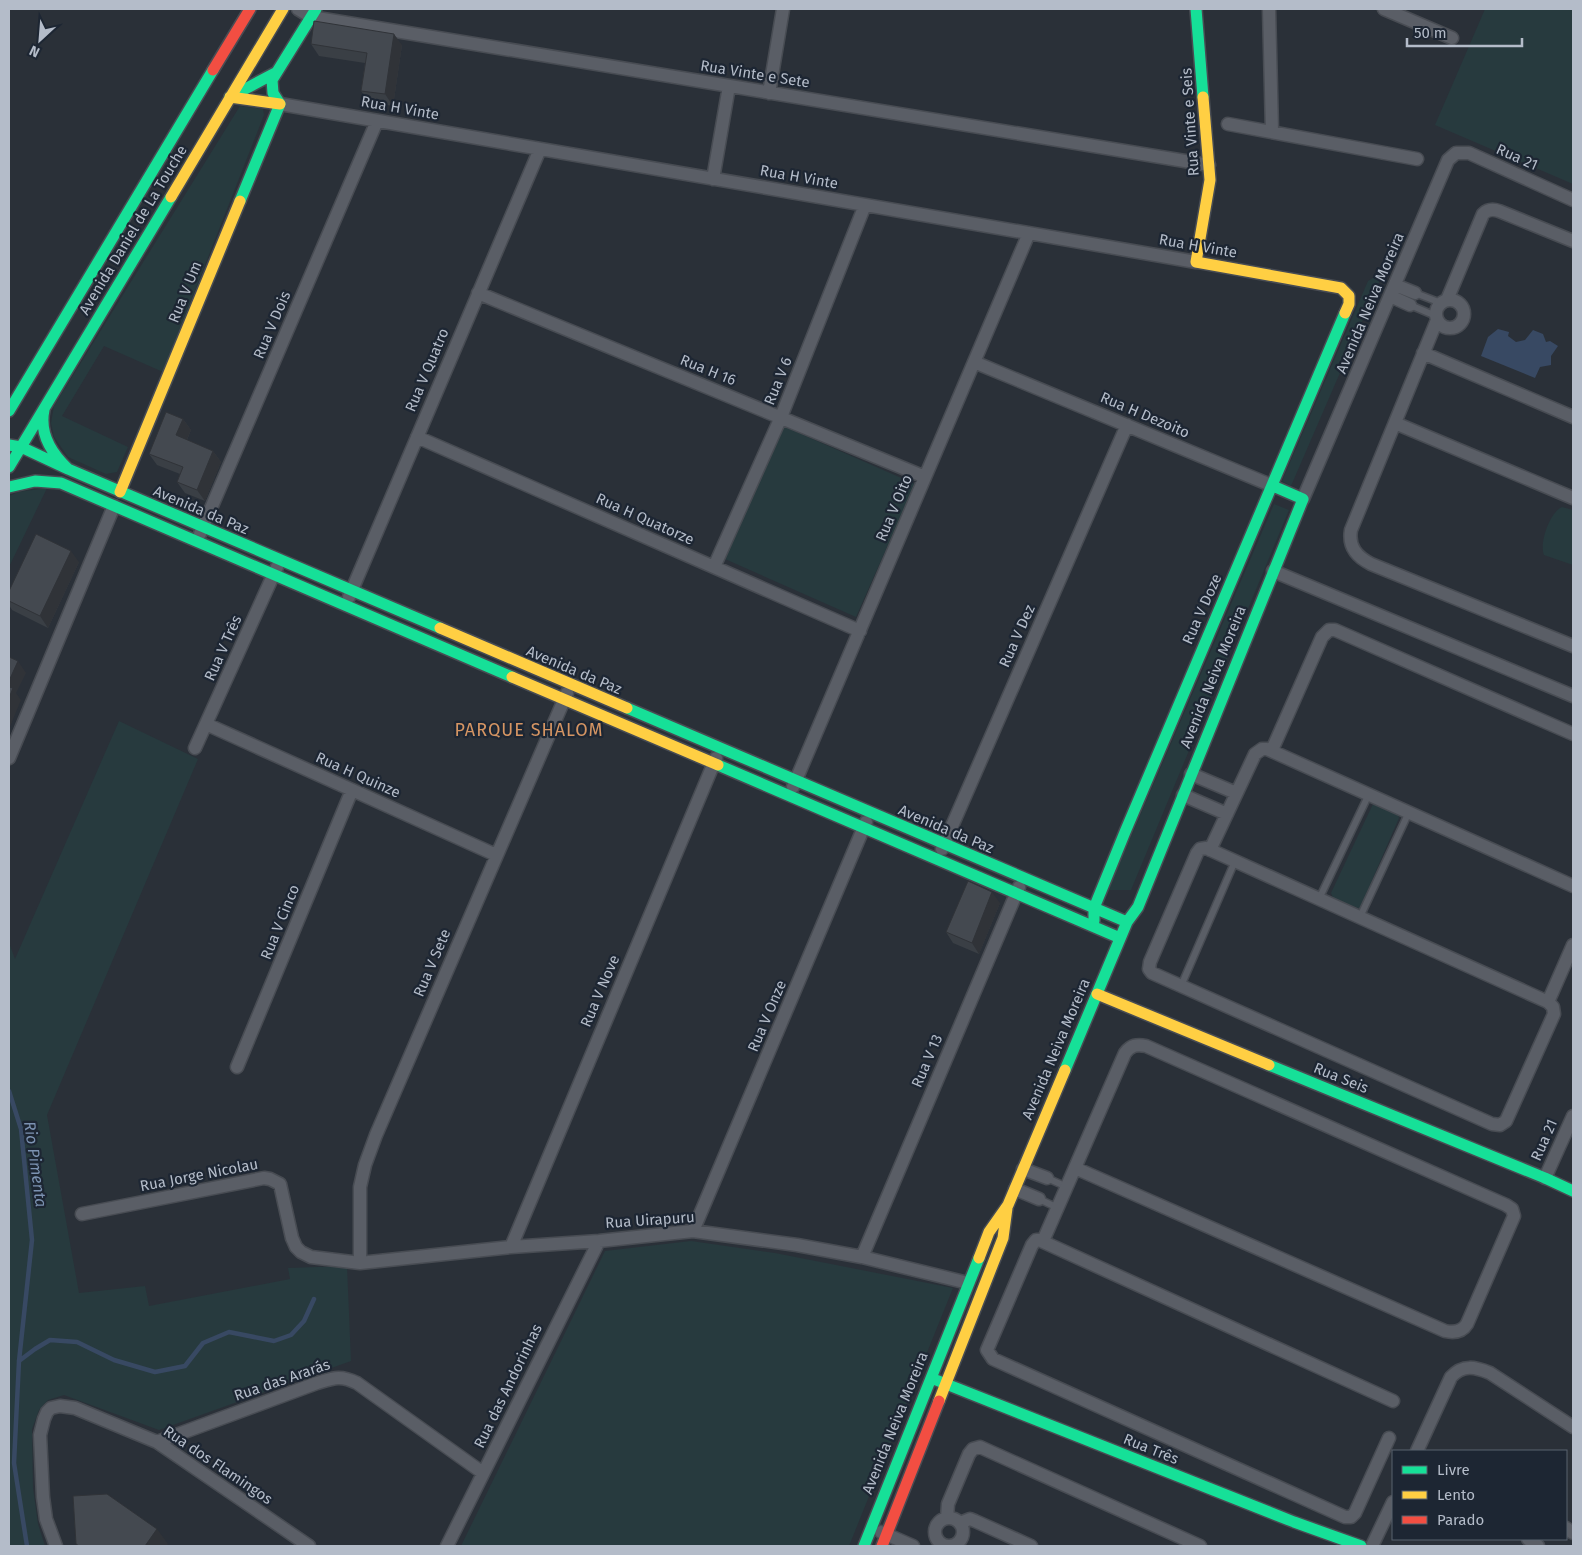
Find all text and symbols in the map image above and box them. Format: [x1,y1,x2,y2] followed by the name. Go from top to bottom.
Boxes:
[15,15,65,65] north arrow
[1407,15,1522,47] scale bar
[1414,24,1447,42] text: 50 m
[27,42,42,61] text: N
[699,56,811,92] street label: Rua Vinte e Sete
[1177,67,1203,177] street label: Rua Vinte e Seis
[360,92,440,124] street label: Rua H Vinte
[1493,140,1541,174] street label: Rua 21
[75,142,191,318] street label: Avenida Daniel de La Touche
[759,161,839,193] street label: Rua H Vinte
[1158,230,1238,262] street label: Rua H Vinte
[1332,230,1408,376] street label: Avenida Neiva Moreira
[164,258,206,326] street label: Rua V Um
[250,288,294,362] street label: Rua V Dois
[401,326,453,414] street label: Rua V Quatro
[677,351,739,389] street label: Rua H 16
[760,354,796,408] street label: Rua V 6
[1098,388,1192,442] street label: Rua H Dezoito
[872,472,916,544] street label: Rua V Oito
[151,482,252,538] street label: Avenida da Paz
[593,489,697,549] street label: Rua H Quatorze
[1178,571,1226,647] street label: Rua V Doze
[995,602,1039,670] street label: Rua V Dez
[1176,603,1250,751] street label: Avenida Neiva Moreira
[201,612,245,684] street label: Rua V Três
[524,642,625,698] street label: Avenida da Paz
[454,719,604,741] district label: PARQUE SHALOM
[313,748,403,802] street label: Rua H Quinze
[896,801,997,857] street label: Avenida da Paz
[257,882,303,962] street label: Rua V Cinco
[410,926,454,1000] street label: Rua V Sete
[577,952,623,1030] street label: Rua V Nove
[1018,976,1094,1122] street label: Avenida Neiva Moreira
[744,977,790,1055] street label: Rua V Onze
[908,1032,946,1090] street label: Rua V 13
[1311,1059,1371,1097] street label: Rua Seis
[1527,1116,1561,1164] street label: Rua 21
[20,1120,51,1208] water label: Rio Pimenta
[138,1155,260,1195] street label: Rua Jorge Nicolau
[605,1208,695,1232] street label: Rua Uirapuru
[470,1321,546,1451] street label: Rua das Andorinhas
[858,1349,932,1497] street label: Avenida Neiva Moreira
[232,1355,332,1405] street label: Rua das Ararás
[160,1422,276,1508] street label: Rua dos Flamingos
[1121,1430,1181,1468] street label: Rua Três
[1392,1450,1567,1540] legend
[1437,1461,1470,1479] text: Livre
[1437,1486,1475,1504] text: Lento
[1437,1511,1484,1529] text: Parado

